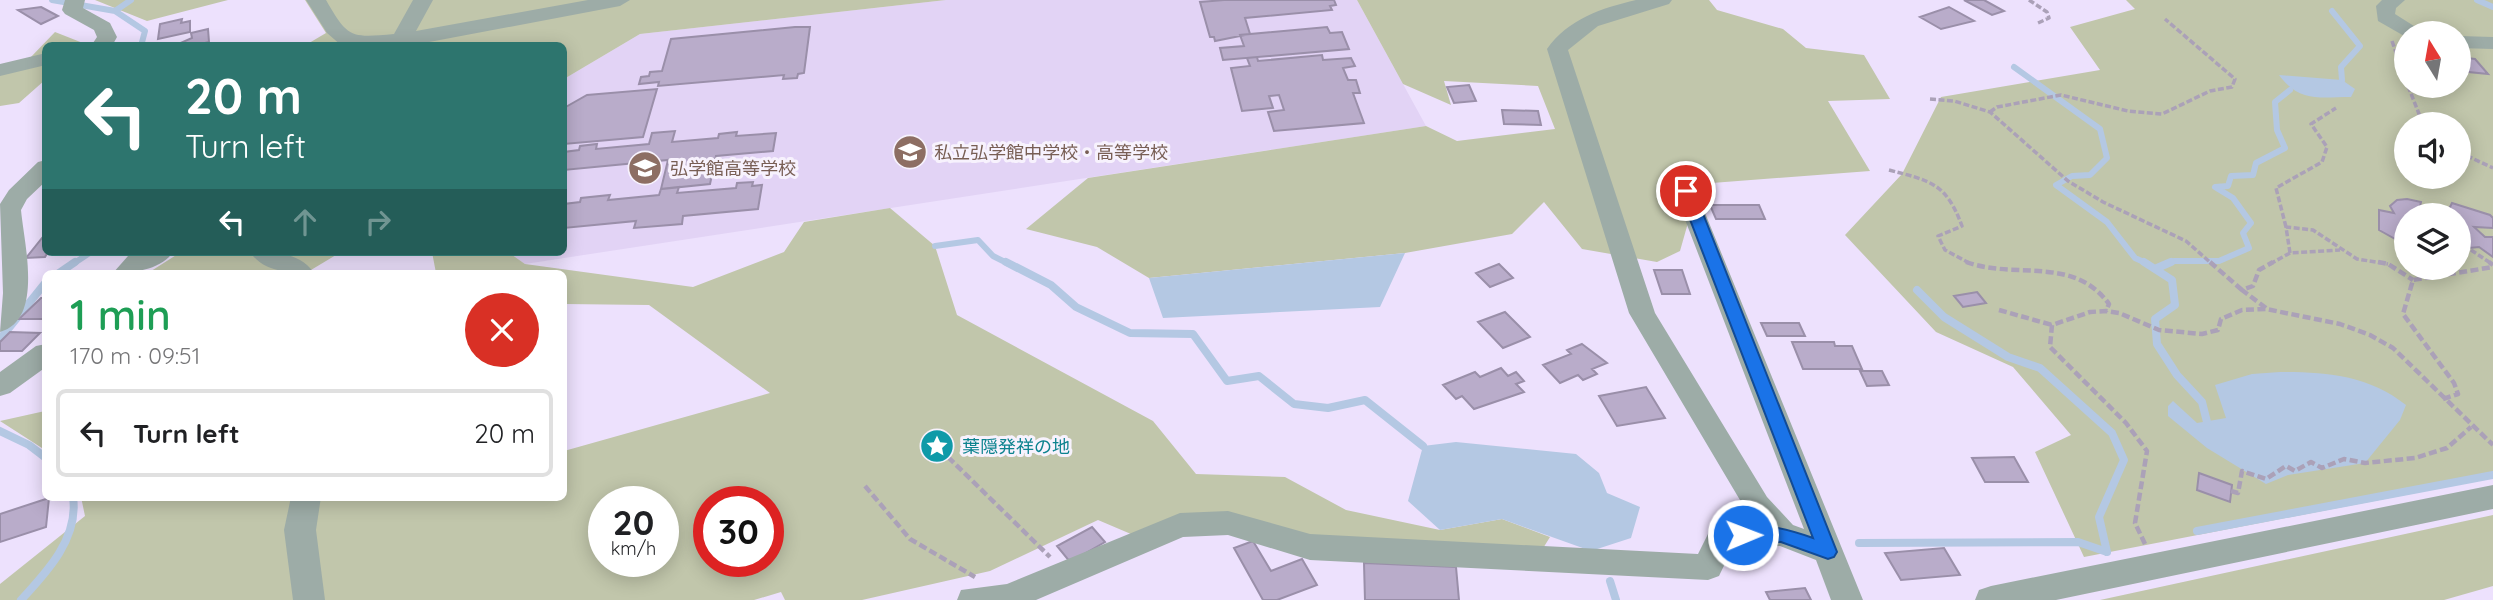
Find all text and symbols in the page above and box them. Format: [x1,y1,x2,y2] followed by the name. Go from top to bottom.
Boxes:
[2394,21,2471,98] north arrow
[2394,21,2471,280] map controls
[185,65,302,126] text: 20 m
[70,70,161,161] icon: left
[2394,112,2471,189] button: sound
[185,126,306,166] text: Turn left
[891,133,929,171] school or university icon: 私立弘学館中学校・高等学校
[934,141,1168,164] place label: 私立弘学館中学校・高等学校
[626,149,664,187] school or university icon: 弘学館高等学校
[670,157,796,180] place label: 弘学館高等学校
[1656,161,1716,221] pin
[1667,172,1705,210] icon: arrive
[213,203,251,241] icon: left
[286,203,324,241] icon: ahead
[359,203,397,241] icon: right
[2394,203,2471,280] button: layers
[70,288,171,341] text: 1 min
[465,293,539,367] button: close
[70,341,200,370] text: 170 m · 09:51
[74,414,112,452] icon: left
[133,417,240,450] text: Turn left
[474,417,535,450] text: 20 m
[918,427,956,465] place icon: 葉隠発祥の地
[962,435,1070,458] place label: 葉隠発祥の地
[693,486,784,577] speed limit sign: 30
[1706,498,1780,572] position arrow
[613,500,654,544] text: 20
[611,537,656,560] text: km/h

